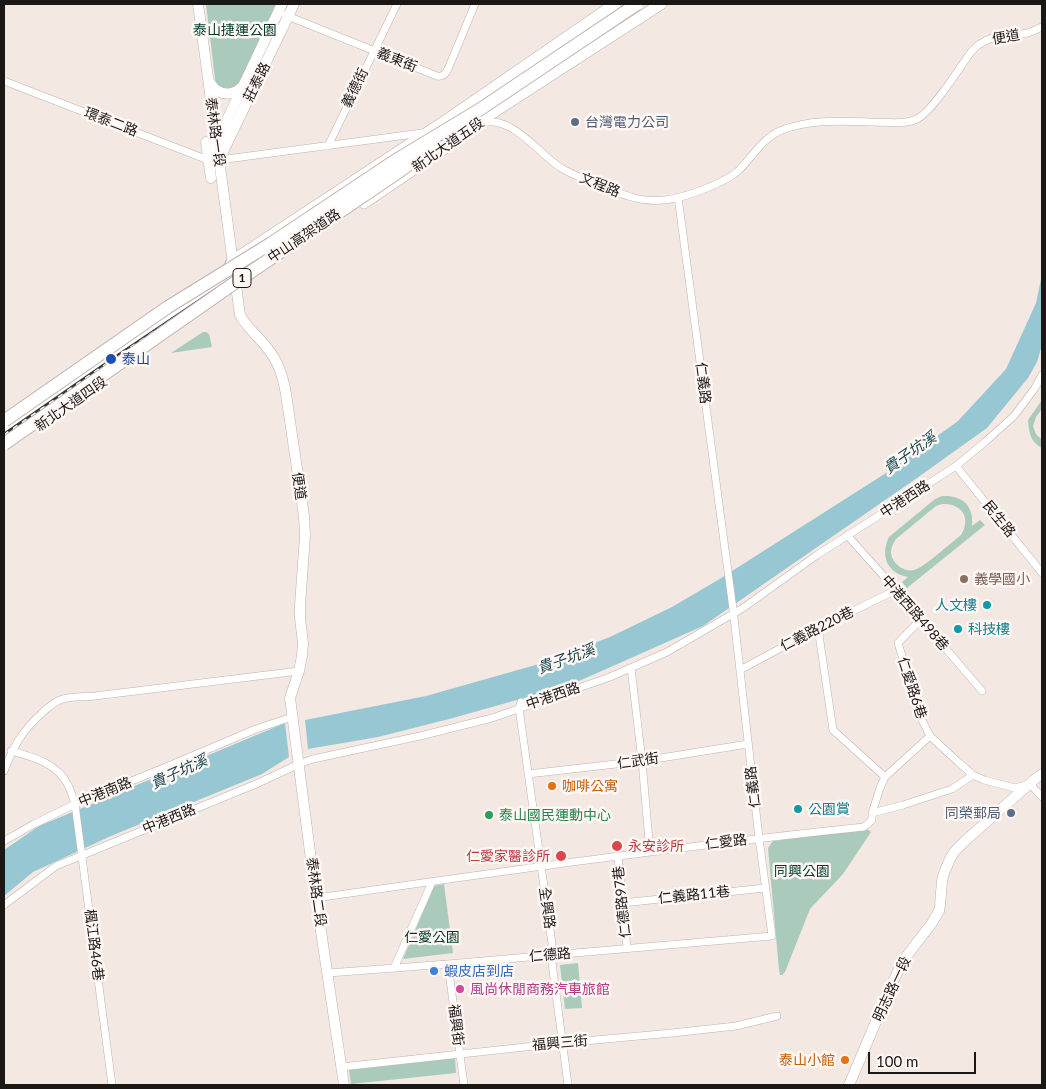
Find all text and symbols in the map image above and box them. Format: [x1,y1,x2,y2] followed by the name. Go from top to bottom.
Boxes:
[193,22,277,38] park label: 泰山捷運公園
[991,26,1021,48] street label: 便道
[374,44,420,76] street label: 義東街
[240,59,274,105] street label: 莊泰路
[338,65,372,111] street label: 義德街
[202,96,228,168] street label: 泰林路一段
[82,104,140,140] street label: 環泰二路
[409,114,487,176] street label: 新北大道五段
[585,114,669,130] place label: 台灣電力公司
[569,116,581,128] marker: 台灣電力公司
[577,169,623,201] street label: 文程路
[264,206,344,266] street label: 中山高架道路
[233,268,251,288] road number: 1
[122,351,150,367] place label: 泰山
[104,352,118,366] marker: 泰山
[692,361,714,405] street label: 仁義路
[32,373,110,435] street label: 新北大道四段
[880,428,940,478] water label: 貴子坑溪
[289,471,309,501] street label: 便道
[877,477,933,521] street label: 中港西路
[979,497,1019,541] street label: 民生路
[974,571,1030,587] place label: 義學國小
[878,572,952,654] street label: 中港西路498巷
[958,573,970,585] marker: 義學國小
[935,597,977,613] place label: 人文樓
[981,599,993,611] marker: 人文樓
[777,603,857,655] street label: 仁義路220巷
[968,621,1010,637] place label: 科技樓
[952,623,964,635] marker: 科技樓
[535,640,597,678] water label: 貴子坑溪
[894,655,930,721] street label: 仁愛路6巷
[524,679,582,713] street label: 中港西路
[616,750,660,772] street label: 仁武街
[148,751,210,793] water label: 貴子坑溪
[742,765,764,809] street label: 仁義路
[76,774,134,810] street label: 中港南路
[562,778,618,794] place label: 咖啡公寓
[546,780,558,792] marker: 咖啡公寓
[140,801,198,837] street label: 中港西路
[808,801,850,817] place label: 公園賞
[792,803,804,815] marker: 公園賞
[945,805,1001,821] place label: 同榮郵局
[499,807,611,823] place label: 泰山國民運動中心
[1005,807,1017,819] marker: 同榮郵局
[483,809,495,821] marker: 泰山國民運動中心
[704,831,748,853] street label: 仁愛路
[628,838,684,854] place label: 永安診所
[610,839,624,853] marker: 永安診所
[466,848,550,864] place label: 仁愛家醫診所
[554,849,568,863] marker: 仁愛家醫診所
[303,856,329,928] street label: 泰林路二段
[774,863,830,879] park label: 同興公園
[610,865,634,939] street label: 仁德路97巷
[657,883,731,907] street label: 仁義路11巷
[536,886,558,930] street label: 全興路
[81,908,107,982] street label: 楓江路46巷
[404,929,460,945] park label: 仁愛公園
[528,945,572,965] street label: 仁德路
[870,954,914,1024] street label: 明志路一段
[444,963,514,979] place label: 蝦皮店到店
[428,965,440,977] marker: 蝦皮店到店
[470,981,610,997] place label: 風尚休閒商務汽車旅館
[454,983,466,995] marker: 風尚休閒商務汽車旅館
[445,1003,467,1047] street label: 福興街
[531,1032,589,1054] street label: 福興三街
[871,1042,978,1074] scale bar
[779,1052,835,1068] place label: 泰山小館
[876,1052,918,1070] text: 100 m
[839,1054,851,1066] marker: 泰山小館

